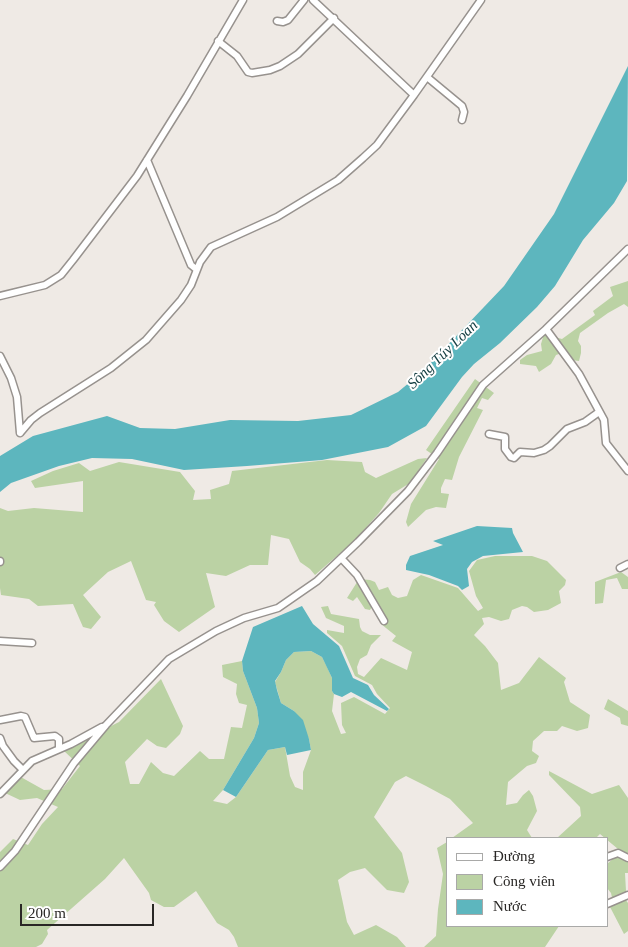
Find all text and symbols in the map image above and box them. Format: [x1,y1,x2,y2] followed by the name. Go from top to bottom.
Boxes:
[404,317,482,393] water label: Sông Túy Loan
[446,837,608,927] legend
[493,848,535,864] text: Đường
[493,873,555,889] text: Công viên
[22,894,156,926] scale bar
[493,898,527,914] text: Nước
[28,905,66,921] text: 200 m

